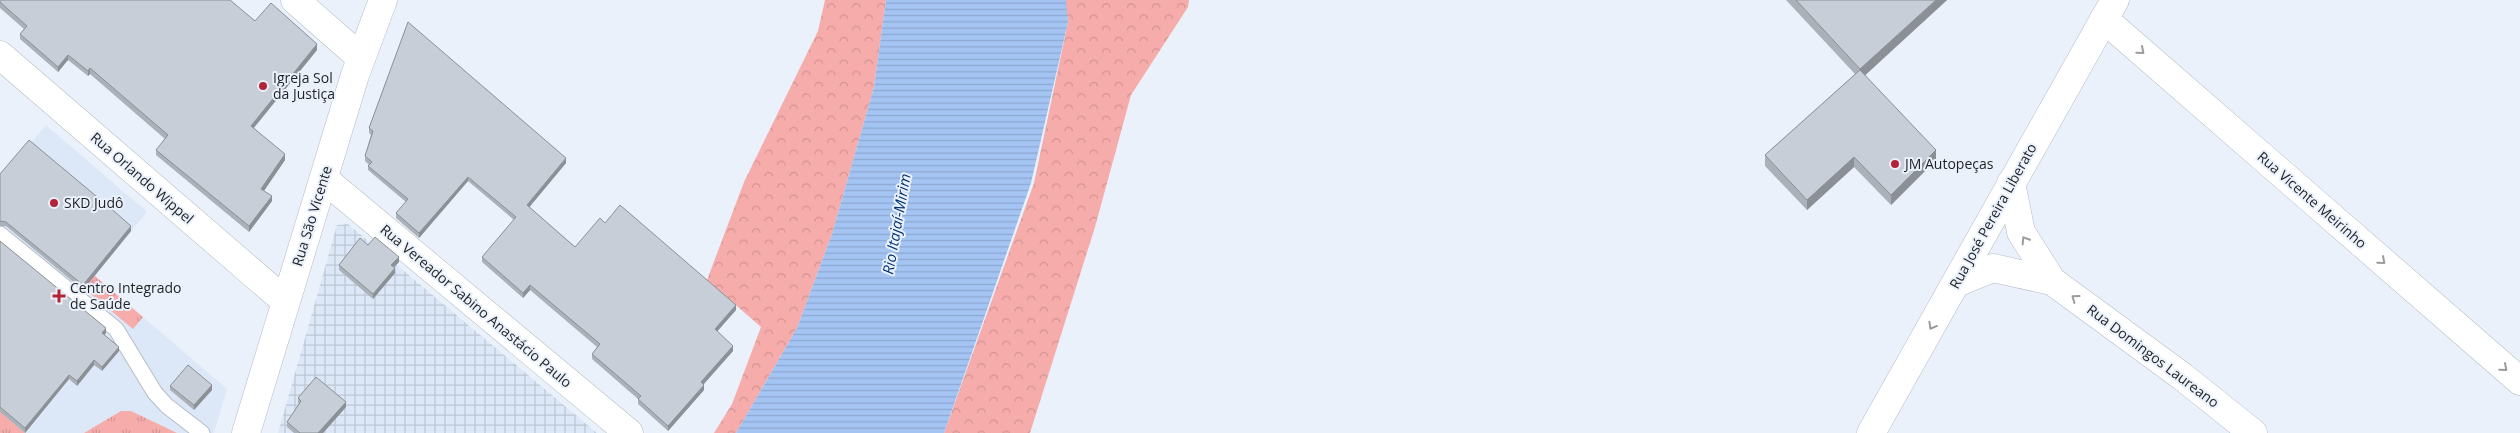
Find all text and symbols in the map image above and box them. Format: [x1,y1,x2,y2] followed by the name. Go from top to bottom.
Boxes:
[2135,45,2144,54] one-way arrow
[273,68,335,103] place label: Igreja Sol da Justiça
[257,80,269,92] marker: Igreja Sol da Justiça
[87,128,198,228] street label: Rua Orlando Wippel
[1945,140,2041,292] street label: Rua José Pereira Liberato
[2254,147,2371,252] street label: Rua Vicente Meirinho
[1903,154,1994,173] place label: JM Autopeças
[1889,158,1901,170] marker: JM Autopeças
[287,163,336,268] street label: Rua São Vicente
[877,172,915,276] water label: Rio Itajaí-Mirim
[64,193,123,212] place label: SKD Judô
[48,197,60,209] marker: SKD Judô
[377,220,576,391] street label: Rua Vereador Sabino Anastácio Paulo
[2022,236,2032,245] one-way arrow
[2376,255,2385,264] one-way arrow
[70,278,181,313] place label: Centro Integrado de Saúde
[52,289,66,303] marker: Centro Integrado de Saúde
[2071,295,2081,304] one-way arrow
[2083,300,2223,412] street label: Rua Domingos Laureano
[1928,320,1938,329] one-way arrow
[2499,362,2508,371] one-way arrow

